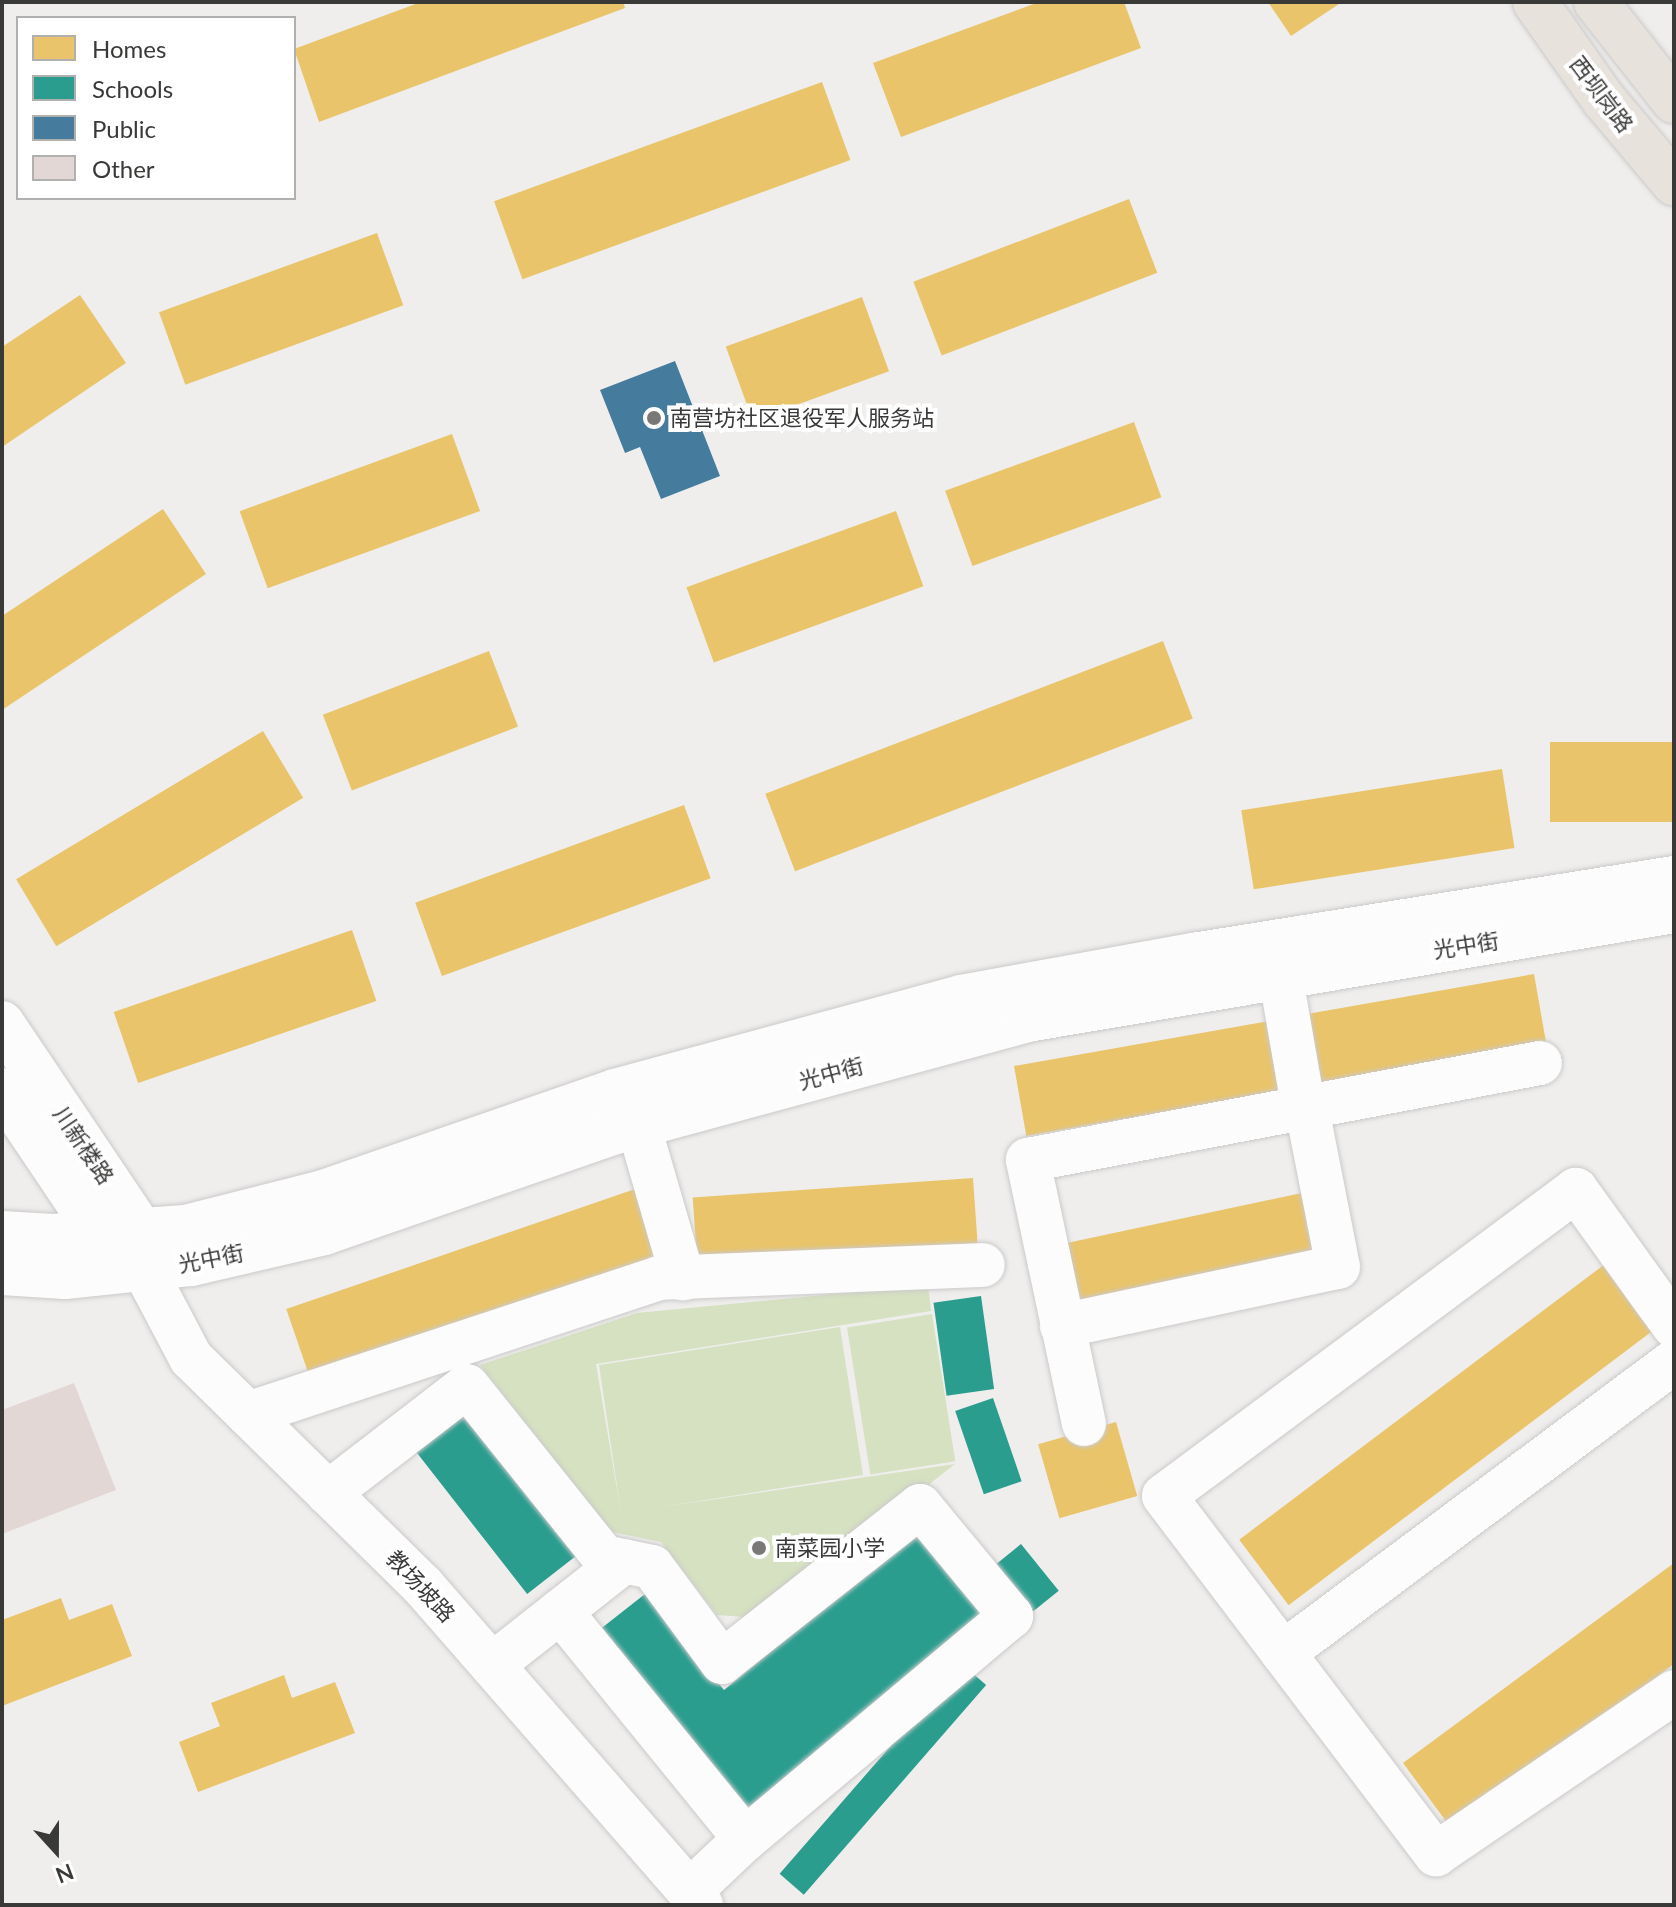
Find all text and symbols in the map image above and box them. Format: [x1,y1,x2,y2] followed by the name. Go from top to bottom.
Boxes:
[16,16,296,200] legend
[92,34,166,63] text: Homes
[1565,51,1639,137] street label: 西坝岗路
[92,74,173,103] text: Schools
[92,114,156,143] text: Public
[92,154,155,183] text: Other
[670,405,934,431] place label: 南营坊社区退役军人服务站
[645,409,663,427] marker: 南营坊社区退役军人服务站
[1431,927,1501,963] street label: 光中街
[796,1052,866,1094] street label: 光中街
[48,1101,120,1189] street label: 川新楼路
[176,1239,246,1277] street label: 光中街
[775,1535,885,1561] place label: 南菜园小学
[750,1539,768,1557] marker: 南菜园小学
[381,1545,461,1627] street label: 教场坡路
[16,1811,96,1891] north arrow
[52,1858,78,1890] text: N

